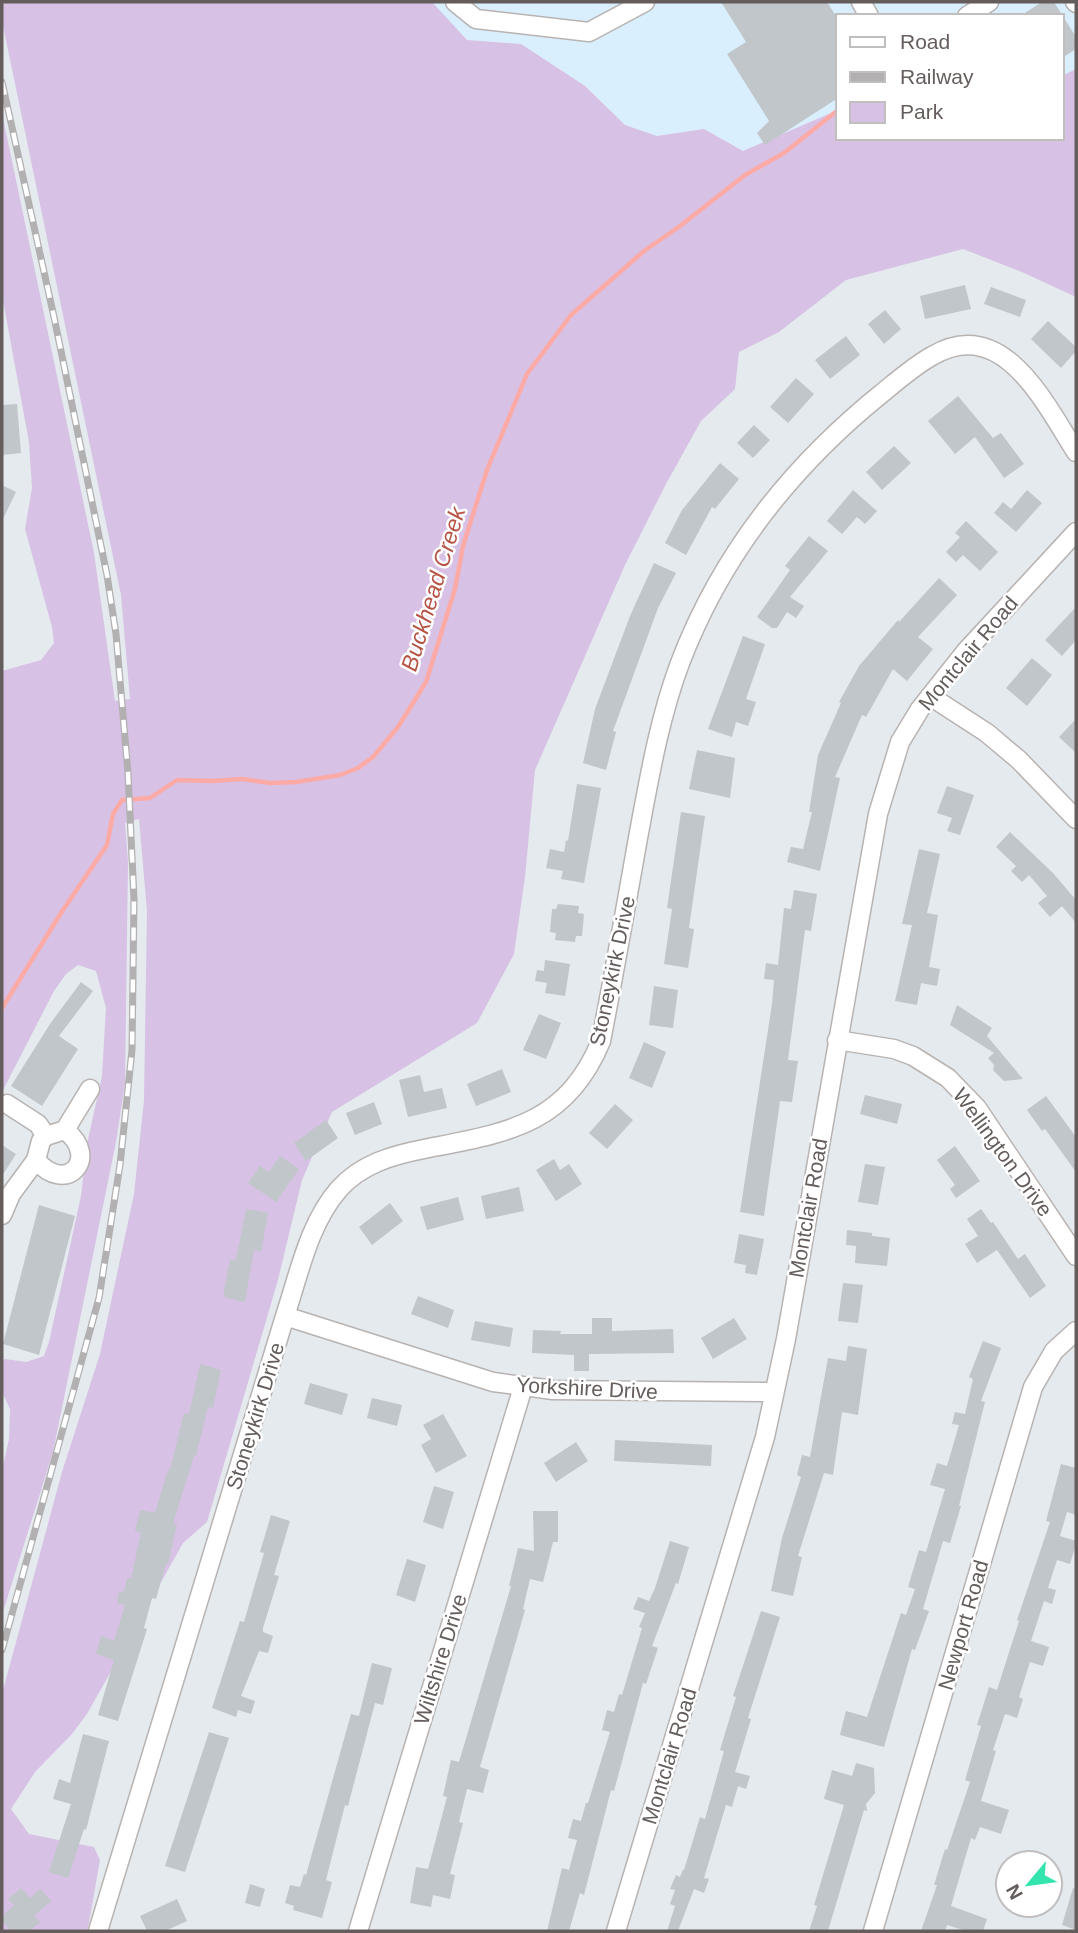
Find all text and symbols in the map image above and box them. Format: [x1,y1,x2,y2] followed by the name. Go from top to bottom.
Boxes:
[836,14,1064,140] legend
[900,30,950,53] text: Road
[900,65,974,88] text: Railway
[900,100,944,123] text: Park
[396,502,471,674] water label: Buckhead Creek
[914,592,1022,714] street label: Montclair Road
[585,894,639,1048] street label: Stoneykirk Drive
[949,1084,1057,1220] street label: Wellington Drive
[784,1136,832,1280] street label: Montclair Road
[222,1340,288,1492] street label: Stoneykirk Drive
[516,1373,658,1403] street label: Yorkshire Drive
[933,1557,993,1693] street label: Newport Road
[409,1591,471,1727] street label: Wiltshire Drive
[637,1685,701,1827] street label: Montclair Road
[994,1849,1064,1919] north arrow
[1002,1881,1027,1903] text: N

